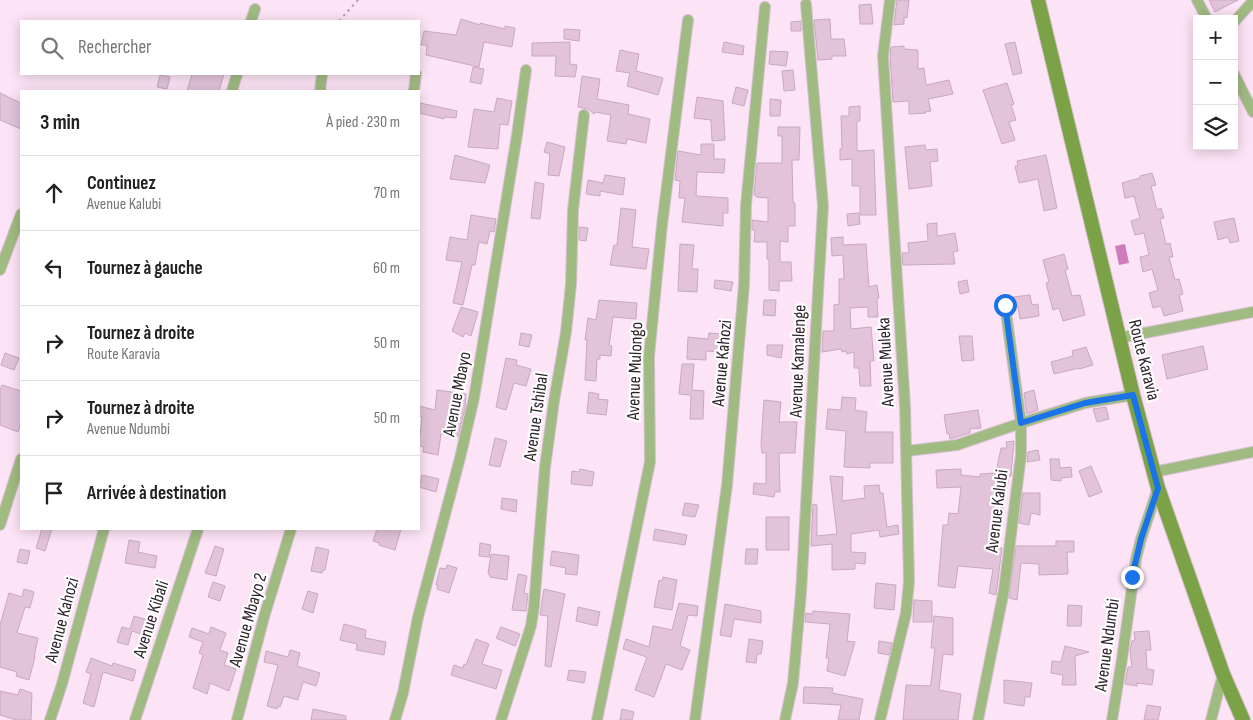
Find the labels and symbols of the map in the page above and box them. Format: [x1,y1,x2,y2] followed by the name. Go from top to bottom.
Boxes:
[994,294,1017,317] route start
[786,304,810,419] street label: Avenue Kamalenge
[873,317,899,408] street label: Avenue Muleka
[1124,317,1164,403] street label: Route Karavia
[708,319,736,408] street label: Avenue Kahozi
[623,322,647,421] street label: Avenue Mulongo
[438,350,476,439] street label: Avenue Mbayo
[519,372,553,463] street label: Avenue Tshibal
[981,468,1013,555] street label: Avenue Kalubi
[1121,566,1144,589] route end
[224,571,271,670] street label: Avenue Mbayo 2
[40,575,83,666] street label: Avenue Kahozi
[128,578,173,661] street label: Avenue Kibali
[1090,597,1124,694] street label: Avenue Ndumbi

